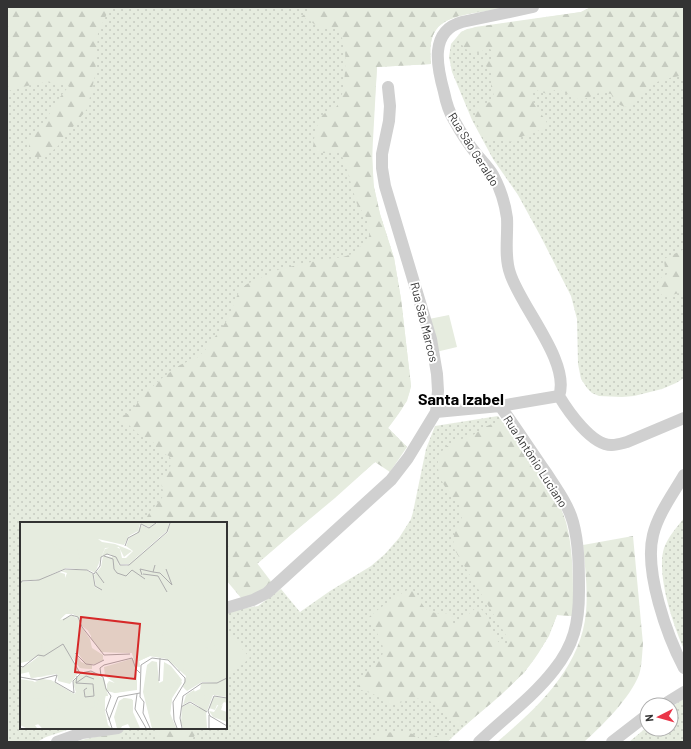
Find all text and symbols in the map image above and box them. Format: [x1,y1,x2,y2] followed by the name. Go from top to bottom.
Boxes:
[446,110,502,188] street label: Rua São Geraldo
[408,281,442,364] street label: Rua São Marcos
[418,389,504,408] district label: Santa Izabel
[501,412,571,510] street label: Rua Antônio Luciano
[20,522,227,729] inset map
[639,697,679,737] north arrow
[642,714,655,722] text: N

